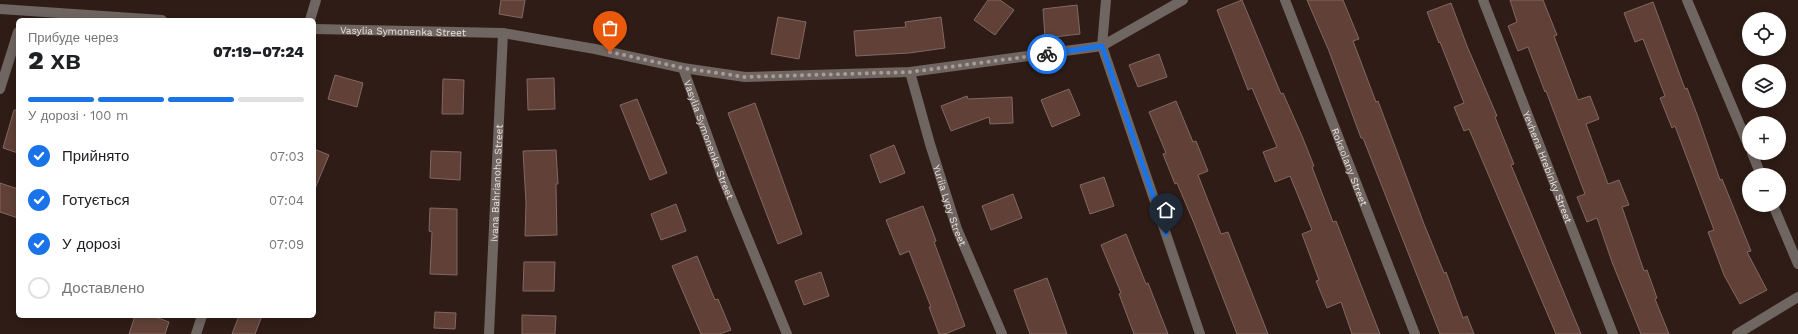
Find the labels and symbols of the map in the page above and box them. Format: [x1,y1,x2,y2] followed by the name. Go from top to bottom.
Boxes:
[593,11,627,52] pin
[340,24,467,38] street label: Vasylia Symonenka Street
[1027,34,1067,74] courier
[682,78,737,201] street label: Vasylia Symonenka Street
[1521,109,1575,225] street label: Yevhena Hrebinky Street
[488,123,504,242] street label: Ivana Bahrianoho Street
[1330,126,1370,208] street label: Roksolany Street
[931,163,969,248] street label: Yuriia Lypy Street
[1149,193,1183,234] pin

